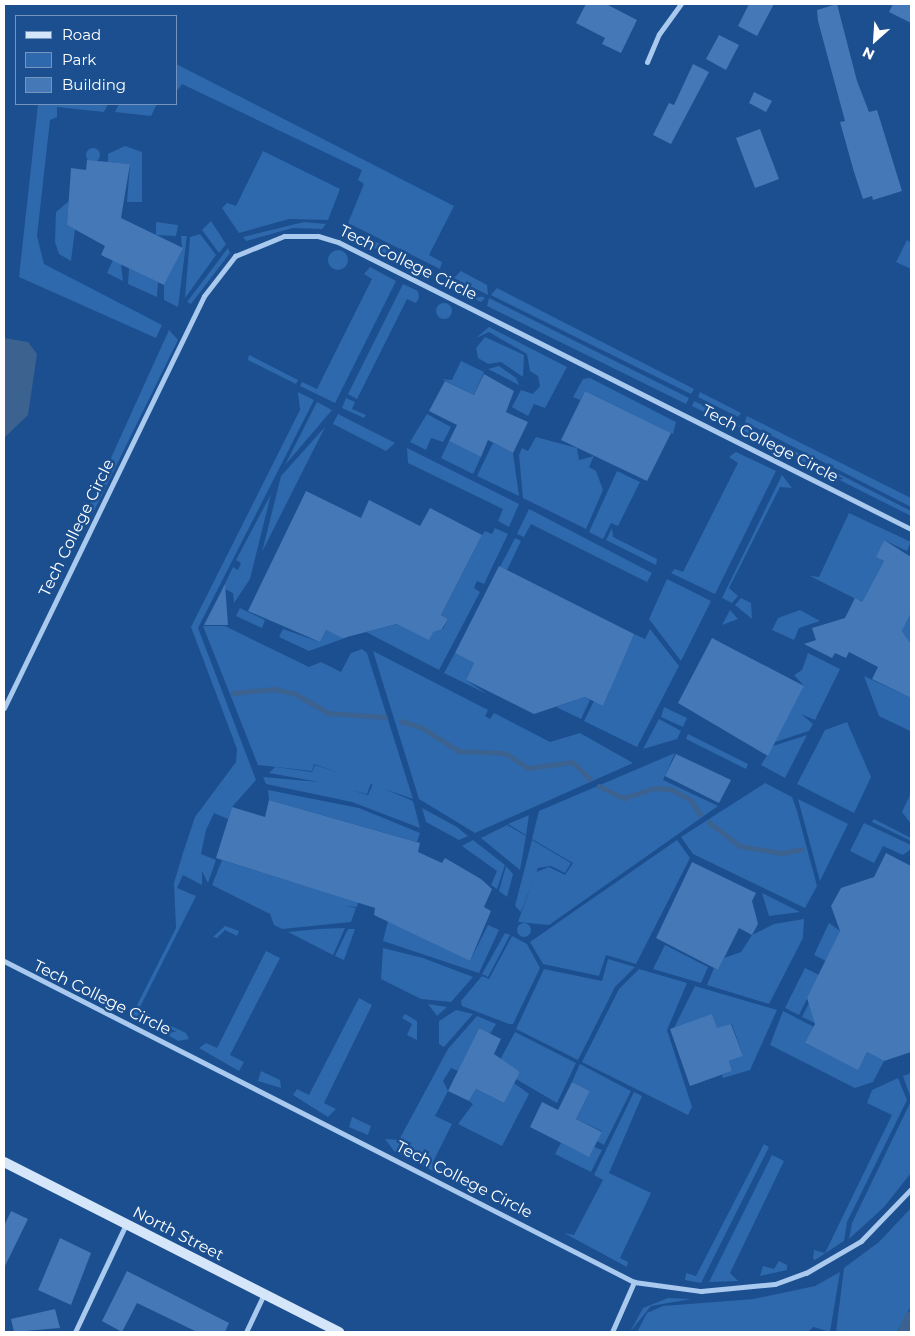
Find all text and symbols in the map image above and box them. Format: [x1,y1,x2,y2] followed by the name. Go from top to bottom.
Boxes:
[15,15,178,105] legend
[850,15,900,65] north arrow
[62,25,101,44] text: Road
[859,43,877,64] text: N
[62,50,96,69] text: Park
[62,75,126,94] text: Building
[336,221,480,305] street label: Tech College Circle
[699,401,841,487] street label: Tech College Circle
[35,456,119,600] street label: Tech College Circle
[30,956,174,1040] street label: Tech College Circle
[393,1137,535,1223] street label: Tech College Circle
[129,1203,227,1265] street label: North Street

